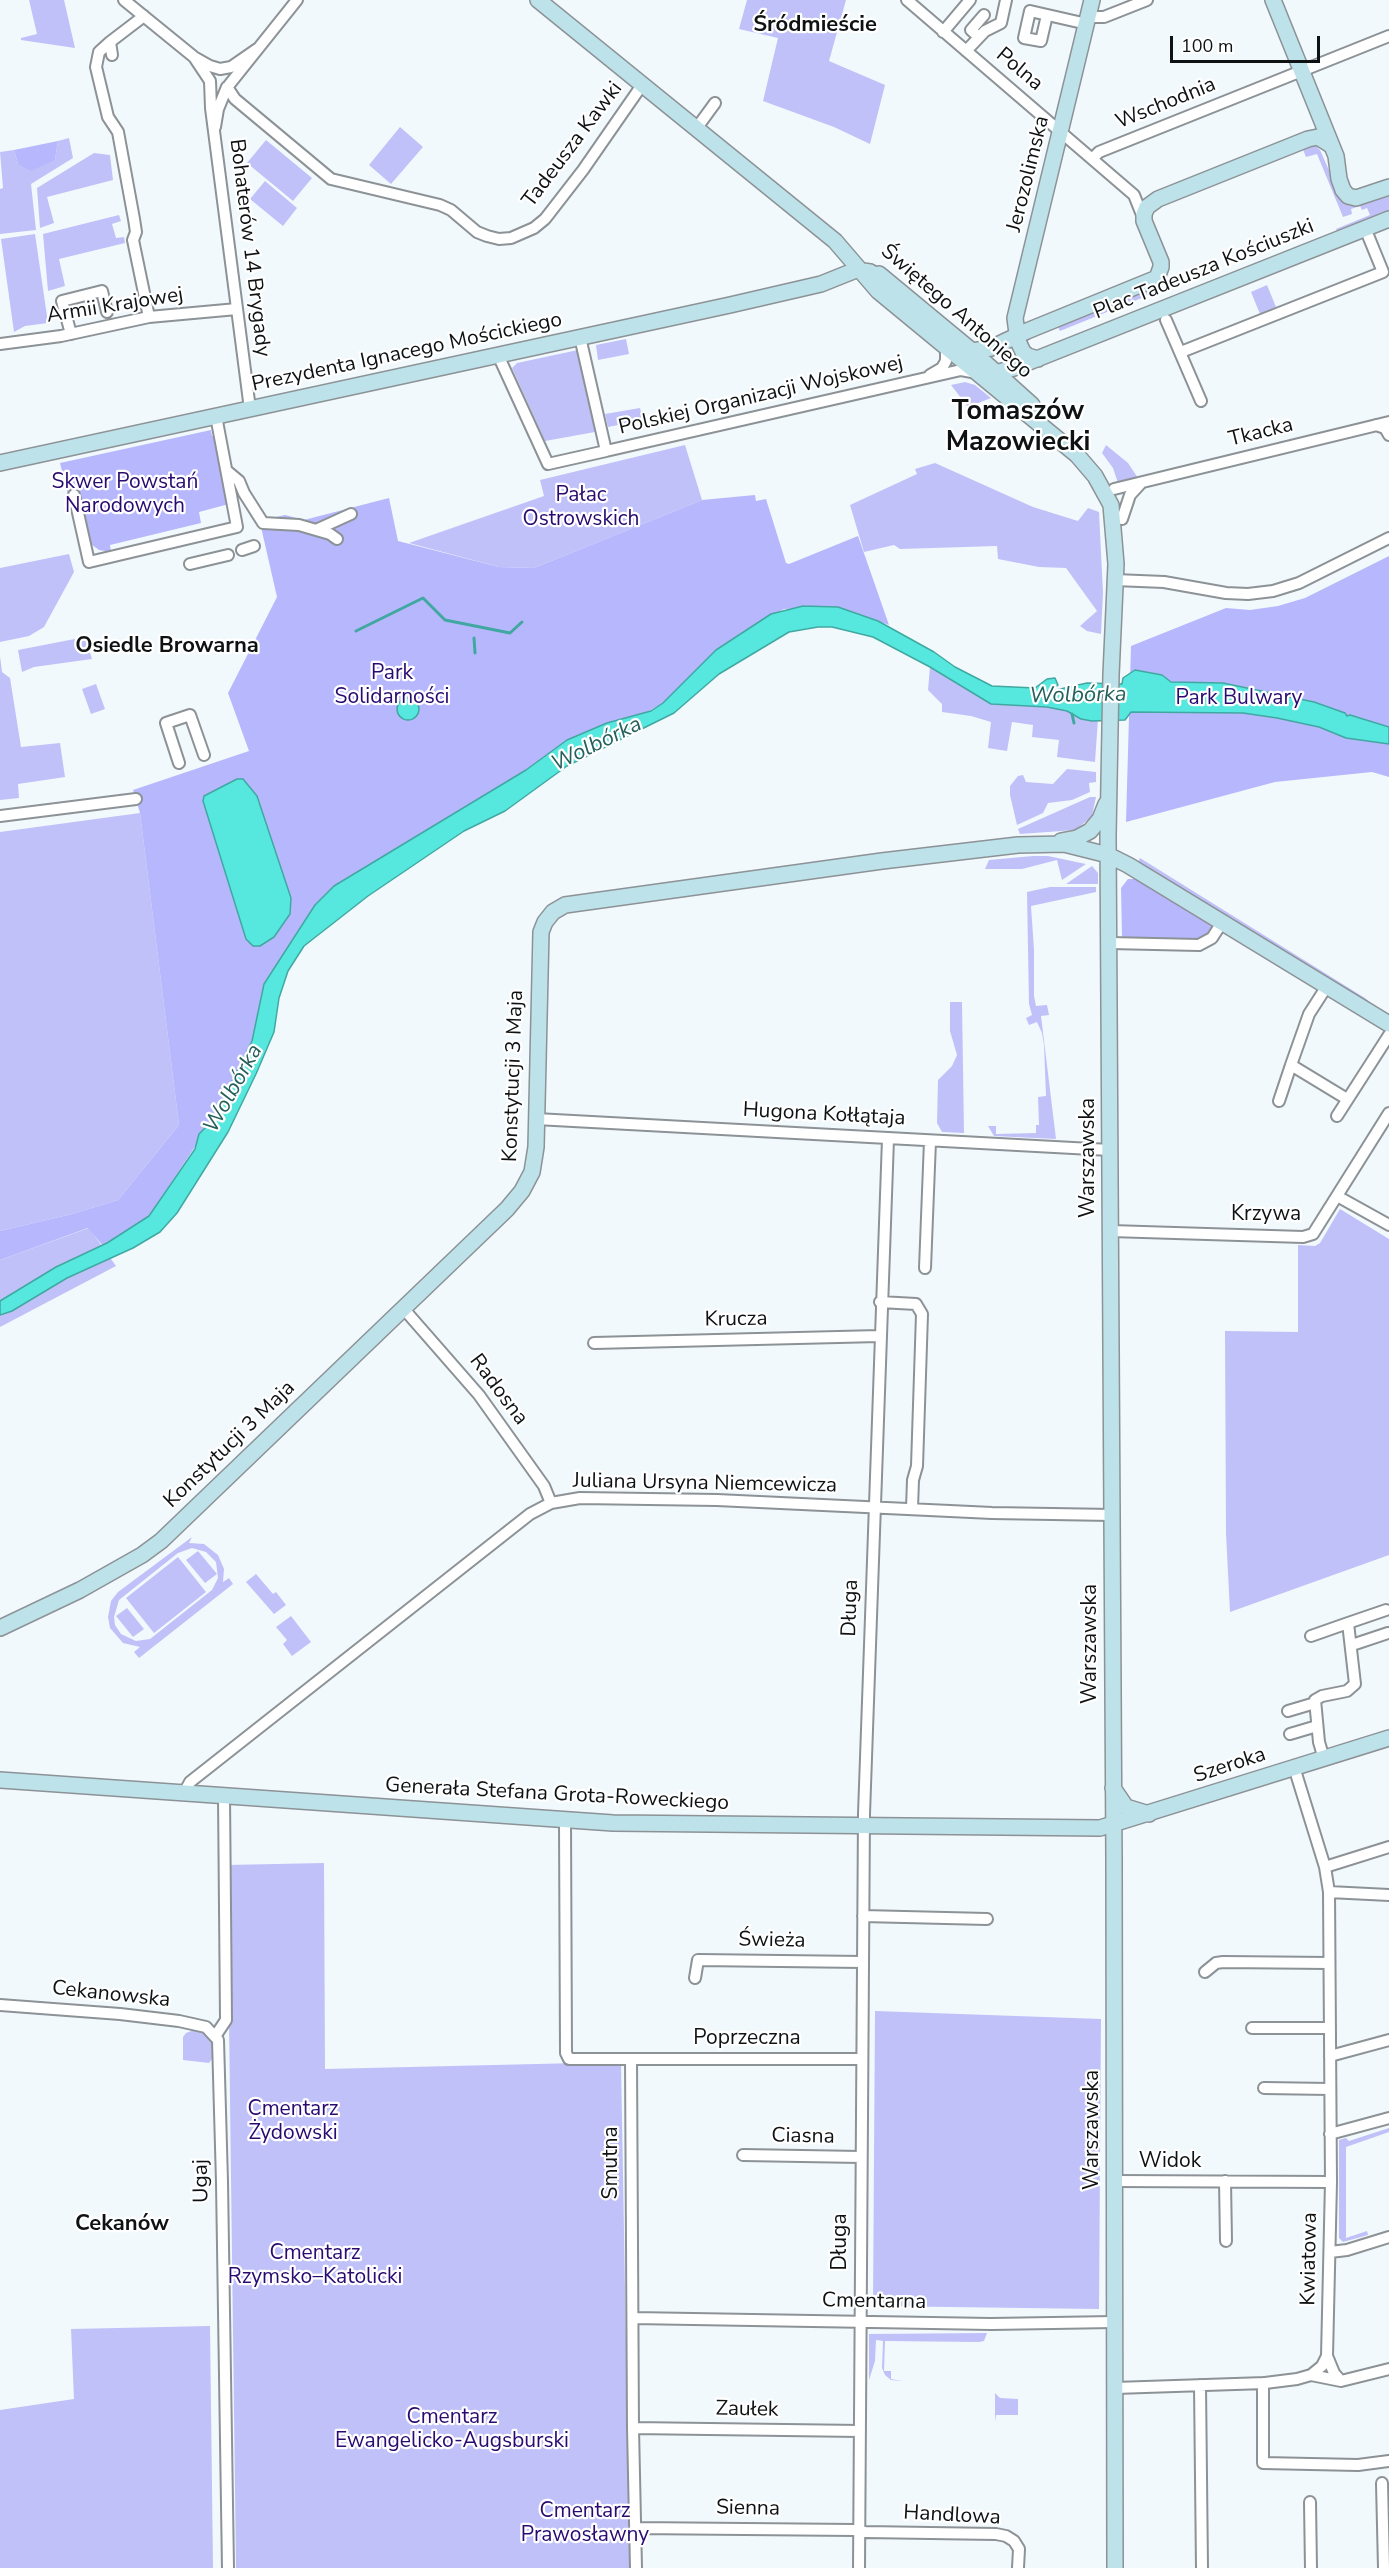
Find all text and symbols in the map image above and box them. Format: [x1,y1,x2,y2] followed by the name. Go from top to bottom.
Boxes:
[753,13,877,39] district label: Śródmieście
[1173,24,1323,62] scale bar
[1181,34,1233,58] text: 100 m
[990,43,1048,97] street label: Polna
[1112,73,1220,135] street label: Wschodnia
[518,77,628,213] street label: Tadeusza Kawki
[1002,113,1056,235] street label: Jerozolimska
[223,138,275,358] street label: Bohaterów 14 Brygady
[1090,214,1318,326] street label: Plac Tadeusza Kościuszki
[875,239,1037,385] street label: Świętego Antoniego
[45,283,185,329] street label: Armii Krajowej
[250,308,564,398] street label: Prezydenta Ignacego Mościckiego
[616,351,906,441] street label: Polskiej Organizacji Wojskowej
[946,396,1090,459] district label: Tomaszów Mazowiecki
[1226,413,1296,453] street label: Tkacka
[52,470,198,520] park label: Skwer Powstań Narodowych
[523,483,639,533] park label: Pałac Ostrowskich
[75,634,259,660] district label: Osiedle Browarna
[335,661,449,711] park label: Park Solidarności
[1029,682,1127,710] water label: Wolbórka
[1176,686,1302,712] park label: Park Bulwary
[548,712,646,778] water label: Wolbórka
[498,990,530,1162] street label: Konstytucji 3 Maja
[199,1040,269,1138] water label: Wolbórka
[742,1098,906,1132] street label: Hugona Kołłątaja
[1076,1098,1102,1218] street label: Warszawska
[1231,1202,1301,1228] street label: Krzywa
[704,1307,768,1333] street label: Krucza
[463,1350,533,1430] street label: Radosna
[159,1376,301,1514] street label: Konstytucji 3 Maja
[573,1469,837,1499] street label: Juliana Ursyna Niemcewicza
[837,1579,865,1637] street label: Długa
[1078,1584,1104,1704] street label: Warszawska
[1191,1743,1269,1789] street label: Szeroka
[384,1773,730,1817] street label: Generała Stefana Grota-Roweckiego
[738,1928,806,1954] street label: Świeża
[51,1976,171,2014] street label: Cekanowska
[693,2026,801,2052] street label: Poprzeczna
[1080,2070,1106,2190] street label: Warszawska
[248,2097,338,2147] park label: Cmentarz Żydowski
[771,2124,835,2150] street label: Ciasna
[599,2126,625,2200] street label: Smutna
[1139,2149,1201,2175] street label: Widok
[189,2159,215,2203] street label: Ugaj
[75,2212,169,2238] district label: Cekanów
[1297,2212,1323,2306] street label: Kwiatowa
[828,2213,854,2271] street label: Długa
[228,2241,402,2291] park label: Cmentarz Rzymsko–Katolicki
[822,2288,926,2316] street label: Cmentarna
[715,2397,779,2423] street label: Zaułek
[335,2405,569,2455] park label: Cmentarz Ewangelicko-Augsburski
[716,2496,780,2522] street label: Sienna
[521,2499,649,2549] park label: Cmentarz Prawosławny
[903,2501,1001,2531] street label: Handlowa

